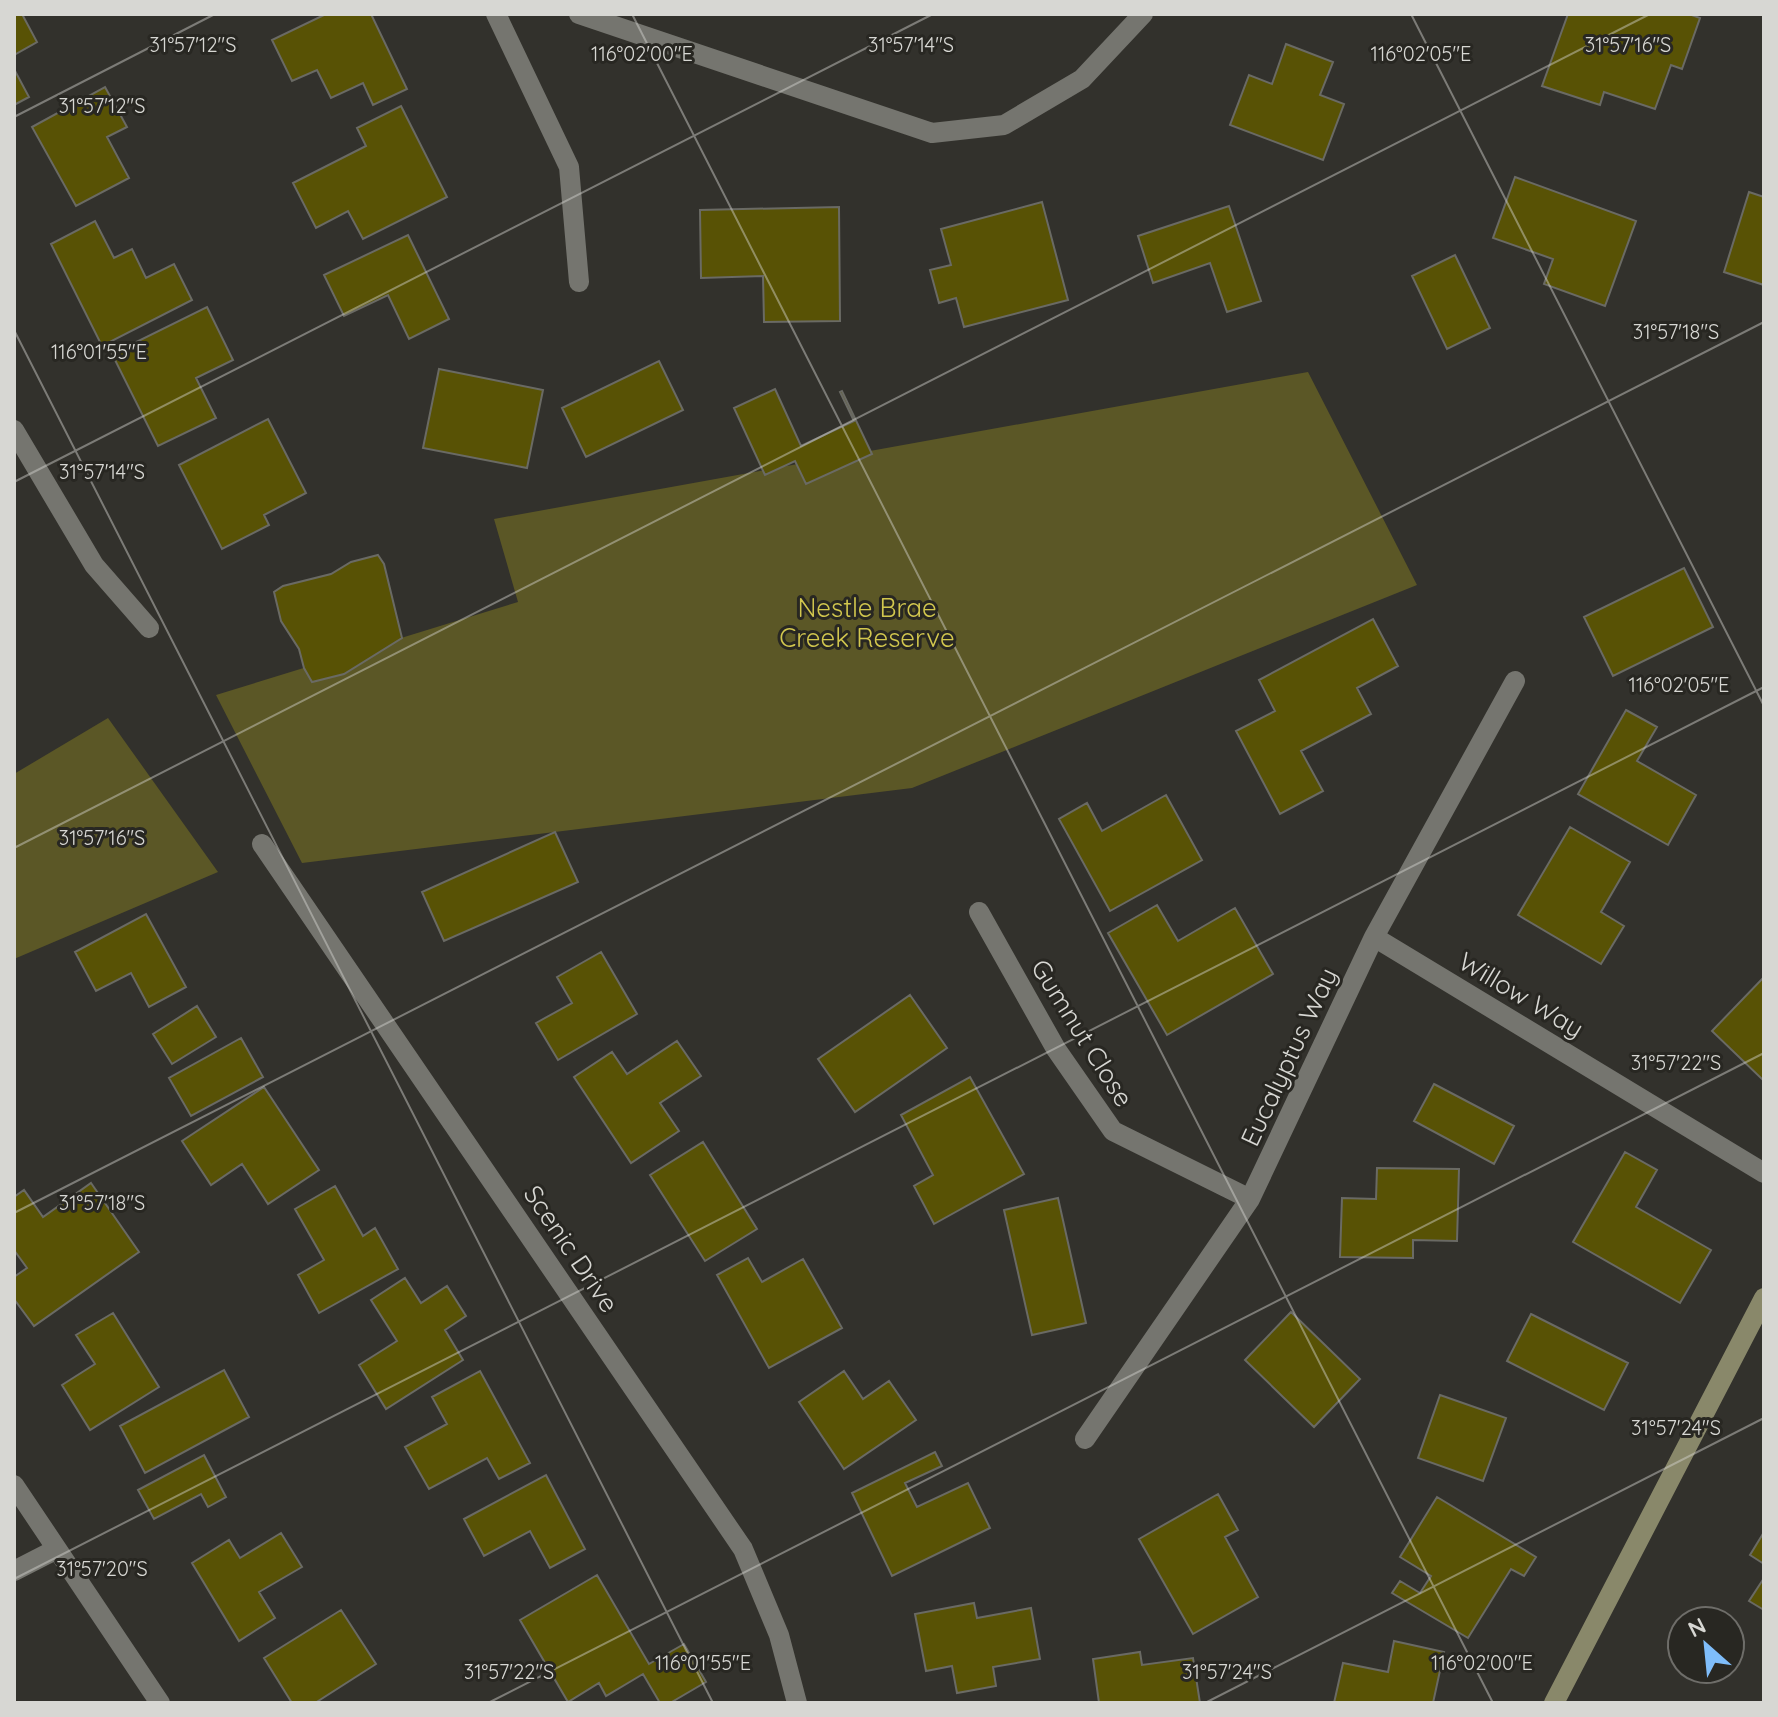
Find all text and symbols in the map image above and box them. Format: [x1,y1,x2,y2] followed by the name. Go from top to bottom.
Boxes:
[150,32,236,57] text: 31°57'12"S
[868,32,954,57] text: 31°57'14"S
[1585,32,1671,57] text: 31°57'16"S
[591,41,693,66] text: 116°02'00"E
[1371,41,1471,66] text: 116°02'05"E
[59,93,145,118] text: 31°57'12"S
[1633,319,1719,344] text: 31°57'18"S
[51,339,147,364] text: 116°01'55"E
[59,459,145,484] text: 31°57'14"S
[779,591,955,654] park label: Nestle Brae Creek Reserve
[1629,672,1729,697] text: 116°02'05"E
[59,825,145,850] text: 31°57'16"S
[1453,944,1590,1045] street label: Willow Way
[1024,953,1141,1113] street label: Gumnut Close
[1233,962,1344,1151] street label: Eucalyptus Way
[1631,1050,1721,1075] text: 31°57'22"S
[517,1179,626,1319] street label: Scenic Drive
[59,1190,145,1215] text: 31°57'18"S
[1631,1415,1721,1440] text: 31°57'24"S
[56,1556,148,1581] text: 31°57'20"S
[1666,1605,1746,1685] north arrow
[1683,1611,1710,1643] text: N
[655,1650,751,1675] text: 116°01'55"E
[1431,1650,1533,1675] text: 116°02'00"E
[464,1659,554,1684] text: 31°57'22"S
[1182,1659,1272,1684] text: 31°57'24"S

